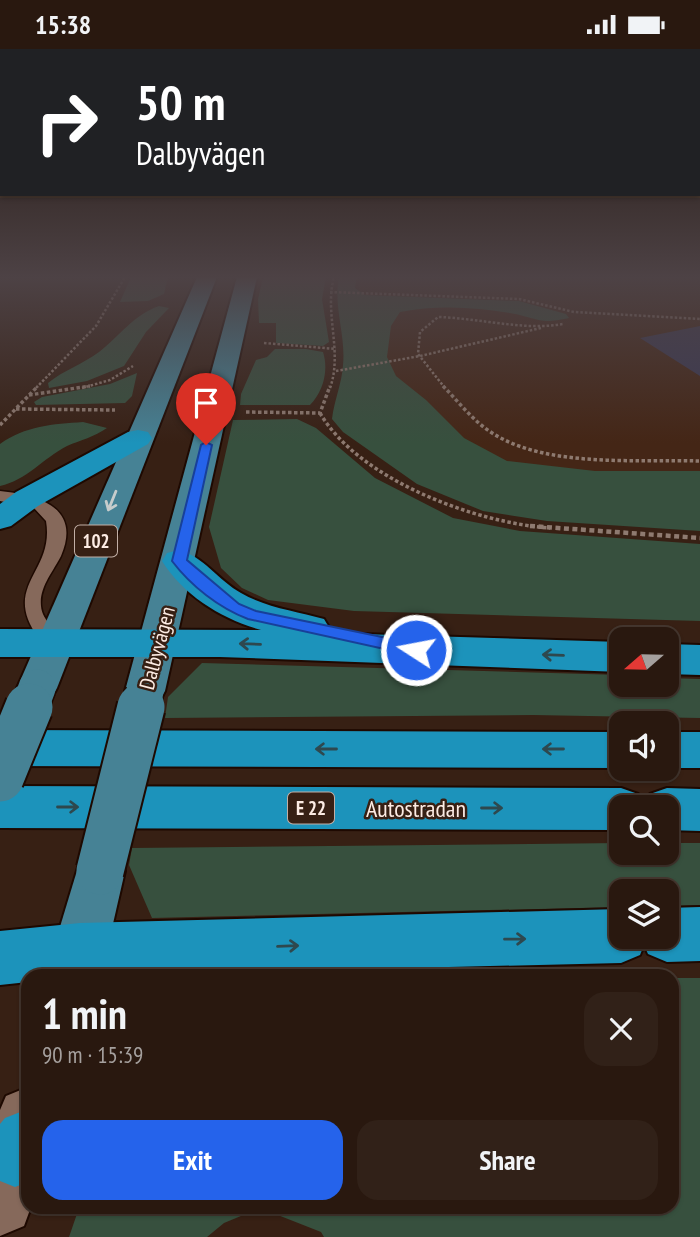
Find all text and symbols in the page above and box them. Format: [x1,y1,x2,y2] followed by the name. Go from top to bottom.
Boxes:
[35,8,91,41] text: 15:38
[136,70,225,134] text: 50 m
[21,77,112,168] icon: right
[136,132,265,174] text: Dalbyvägen
[176,373,236,445] pin
[187,384,225,422] icon: arrive
[105,490,118,512] one-way arrow
[75,526,117,557] road number: 102
[133,604,181,692] street label: Dalbyvägen
[379,613,453,687] position arrow
[609,627,679,697] north arrow
[609,627,679,949] map controls
[238,638,261,651] one-way arrow
[542,648,565,661] one-way arrow
[609,711,679,781] button: sound
[314,742,337,756] one-way arrow
[542,742,565,756] one-way arrow
[288,793,334,823] road number: E 22
[366,793,466,824] street label: Autostradan
[609,795,679,865] button: search
[56,801,79,814] one-way arrow
[480,801,503,815] one-way arrow
[609,879,679,949] button: layers
[504,932,527,945] one-way arrow
[276,939,299,952] one-way arrow
[42,986,127,1041] text: 1 min
[584,992,658,1066] button: close
[42,1040,143,1069] text: 90 m · 15:39
[42,1120,343,1200] button: Exit
[357,1120,658,1200] button: Share

